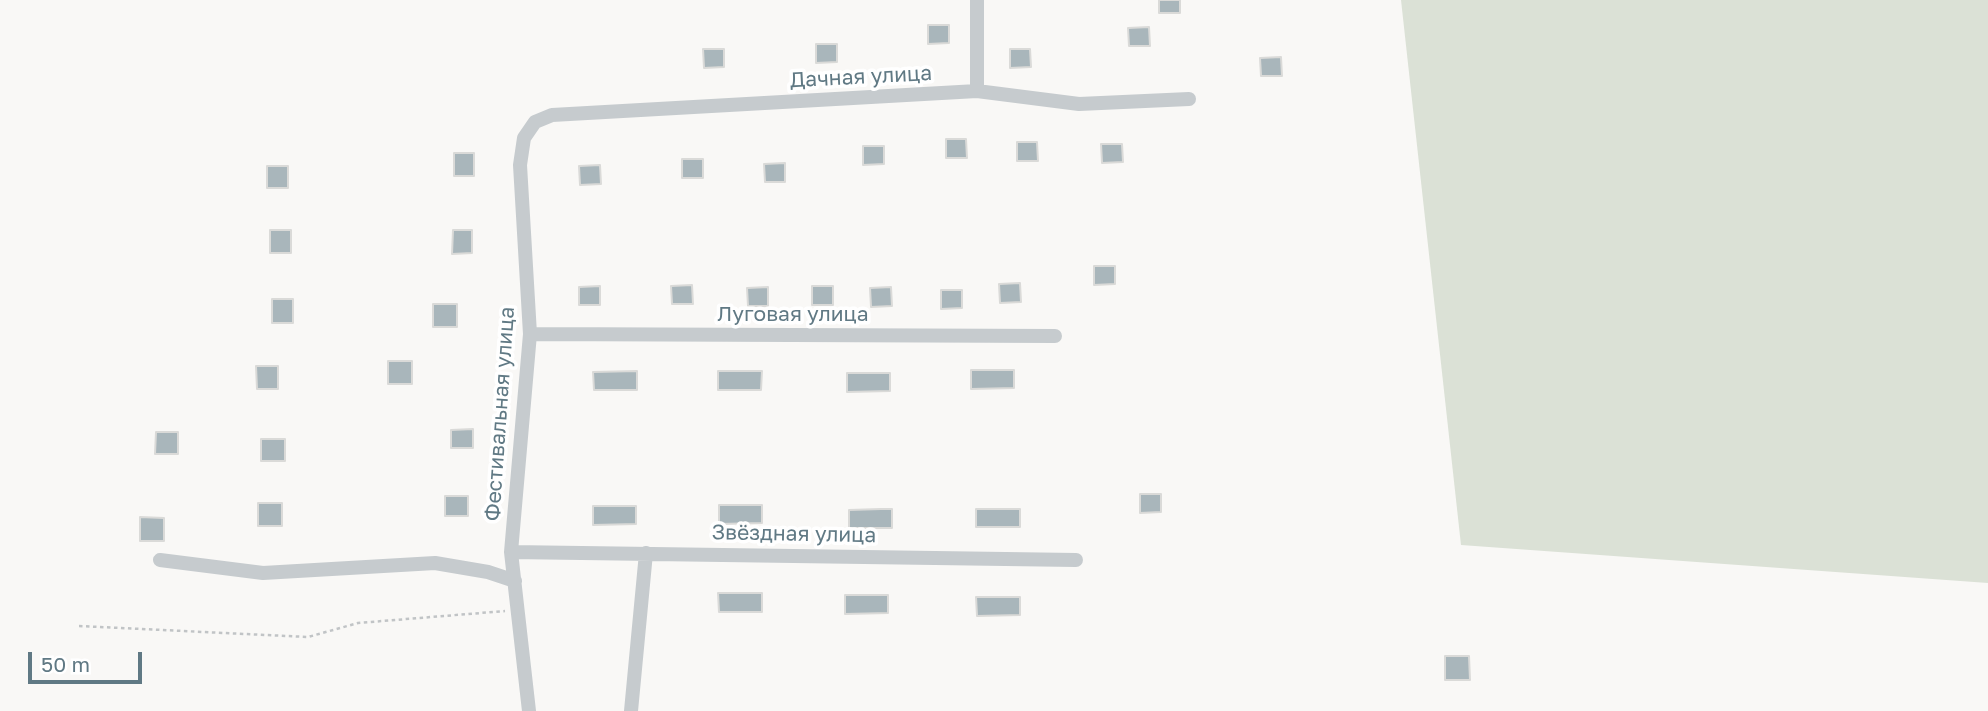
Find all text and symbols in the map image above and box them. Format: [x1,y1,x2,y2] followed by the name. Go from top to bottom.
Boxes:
[789,61,933,93] street label: Дачная улица
[717,301,869,327] street label: Луговая улица
[480,306,520,522] street label: Фестивальная улица
[711,520,877,548] street label: Звёздная улица
[32,638,145,682] scale bar
[41,651,90,677] text: 50 m

